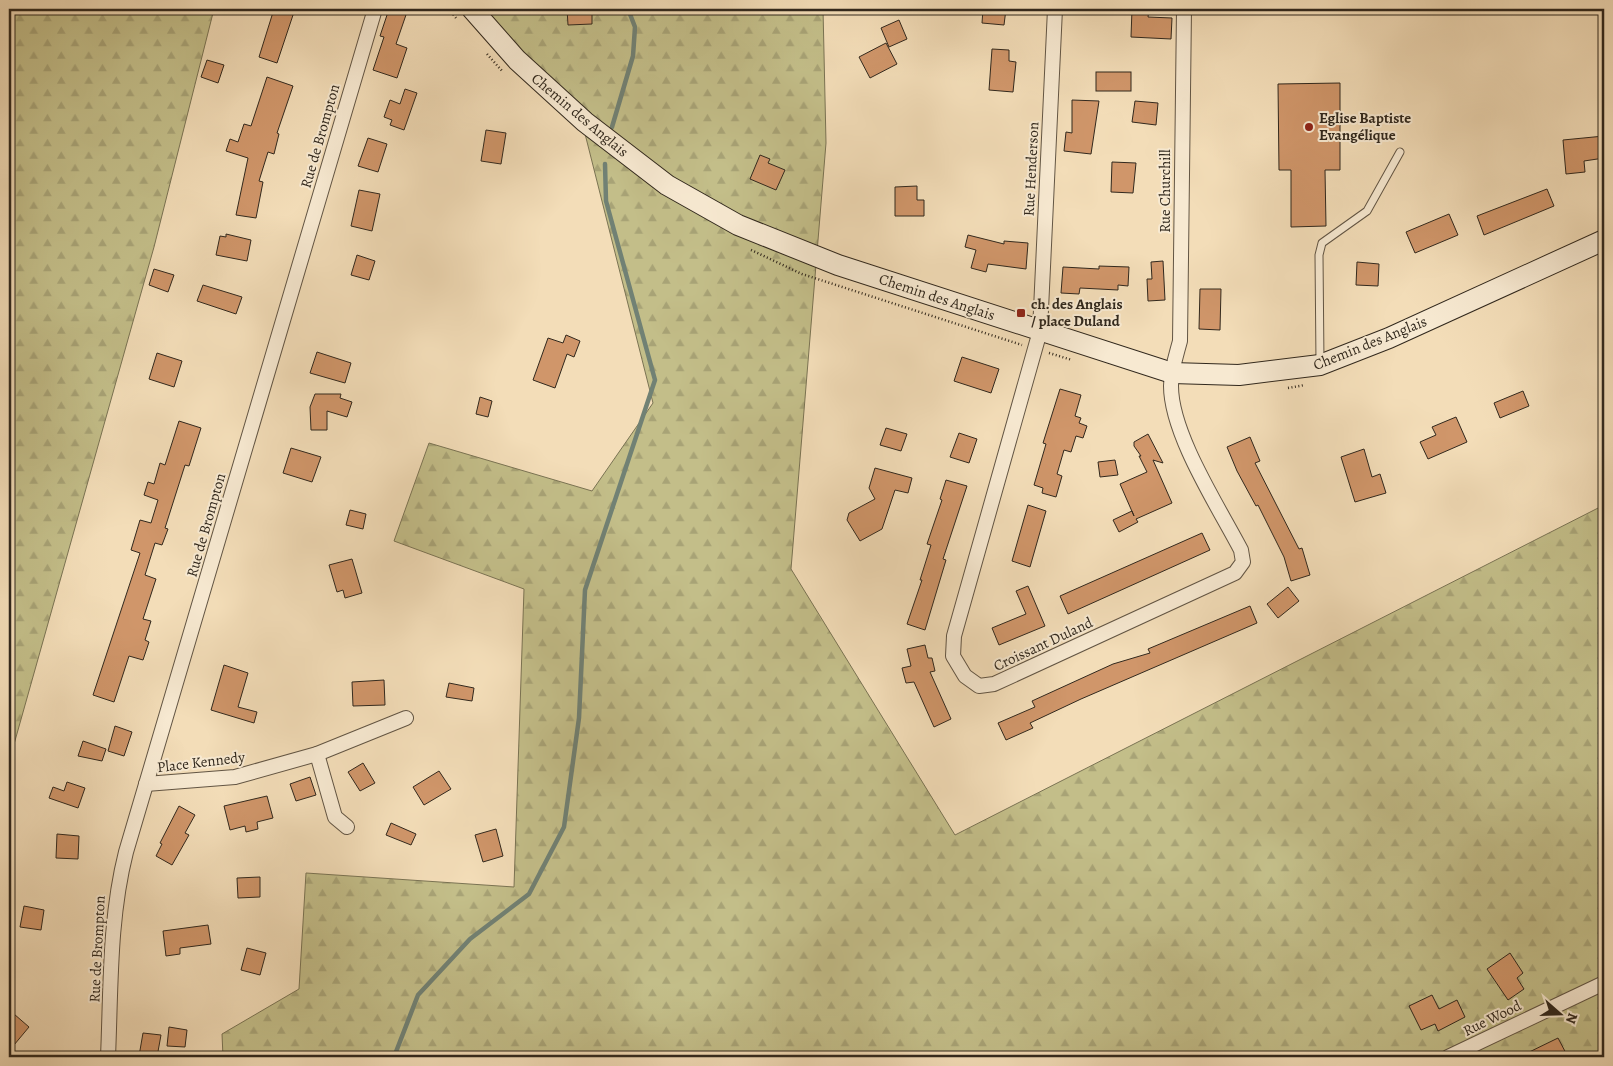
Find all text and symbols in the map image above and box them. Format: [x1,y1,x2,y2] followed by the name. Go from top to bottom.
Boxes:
[527,68,633,162] street label: Chemin des Anglais
[296,82,344,190] street label: Rue de Brompton
[1319,108,1411,145] place label: Eglise Baptiste Evangélique
[1019,121,1043,217] street label: Rue Henderson
[1303,121,1315,133] marker: Eglise Baptiste Evangélique
[1155,149,1175,233] street label: Rue Churchill
[876,269,998,325] street label: Chemin des Anglais
[1031,294,1123,331] place label: ch. des Anglais / place Duland
[1015,307,1027,319] marker: ch. des Anglais / place Duland
[1310,311,1430,375] street label: Chemin des Anglais
[182,471,230,579] street label: Rue de Brompton
[990,612,1097,676] street label: Croissant Duland
[156,747,246,777] street label: Place Kennedy
[84,895,110,1003] street label: Rue de Brompton
[1536,988,1586,1038] north arrow
[1460,995,1525,1041] street label: Rue Wood
[1561,1010,1582,1026] text: N

